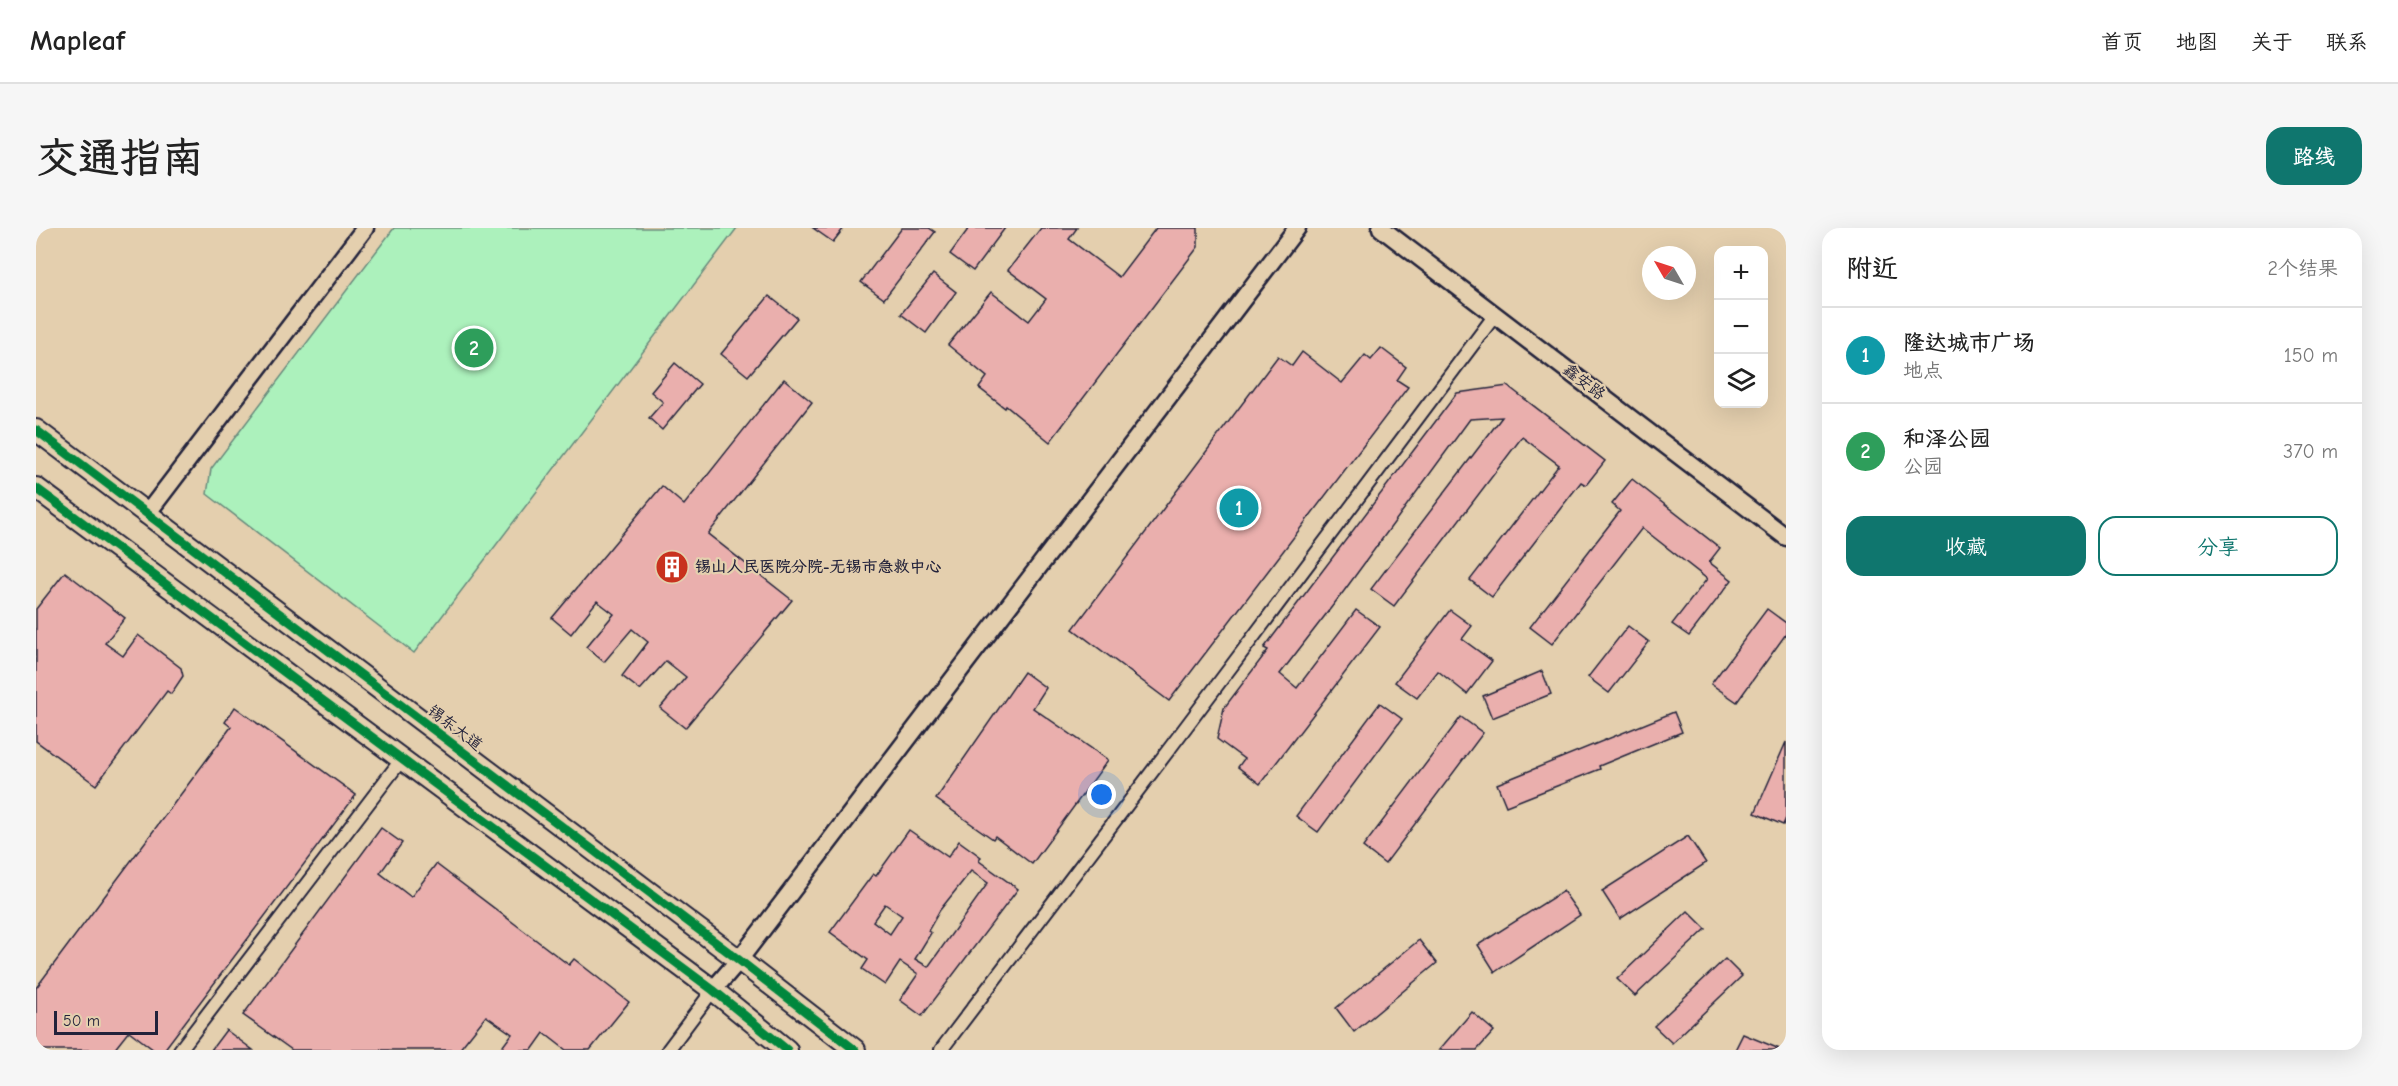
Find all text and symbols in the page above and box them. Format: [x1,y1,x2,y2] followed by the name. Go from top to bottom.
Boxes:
[30,25,125,57] text: Mapleaf
[2101,30,2143,54] text: 首页
[2176,30,2218,54] text: 地图
[2251,30,2293,54] text: 关于
[2326,30,2368,54] text: 联系
[2266,127,2362,185] button: 路线
[36,134,204,183] text: 交通指南
[1642,246,1696,300] north arrow
[1714,246,1768,408] map controls
[1714,246,1768,300] button: +
[1846,254,1898,284] text: 附近
[2268,257,2338,280] text: 2个结果
[1714,300,1768,354] button: −
[454,326,494,370] pin: 2
[1903,330,2035,356] text: 隆达城市广场
[1862,344,1869,367] text: 1
[2284,344,2338,367] text: 150 m
[1714,354,1768,408] button: layers
[1903,359,1943,382] text: 地点
[1559,360,1609,404] street label: 鑫安路
[1903,426,1991,452] text: 和泽公园
[1861,440,1870,463] text: 2
[2283,440,2338,463] text: 370 m
[1903,455,1943,478] text: 公园
[1220,486,1258,530] pin: 1
[1846,516,2086,576] button: 收藏
[2098,516,2338,576] button: 分享
[654,549,690,585] building icon: 锡山人民医院分院-无锡市急救中心
[695,558,942,576] place label: 锡山人民医院分院-无锡市急救中心
[424,702,486,754] street label: 锡东大道
[1087,780,1116,809] your location
[54,1008,158,1036] scale bar
[63,1012,100,1030] text: 50 m

